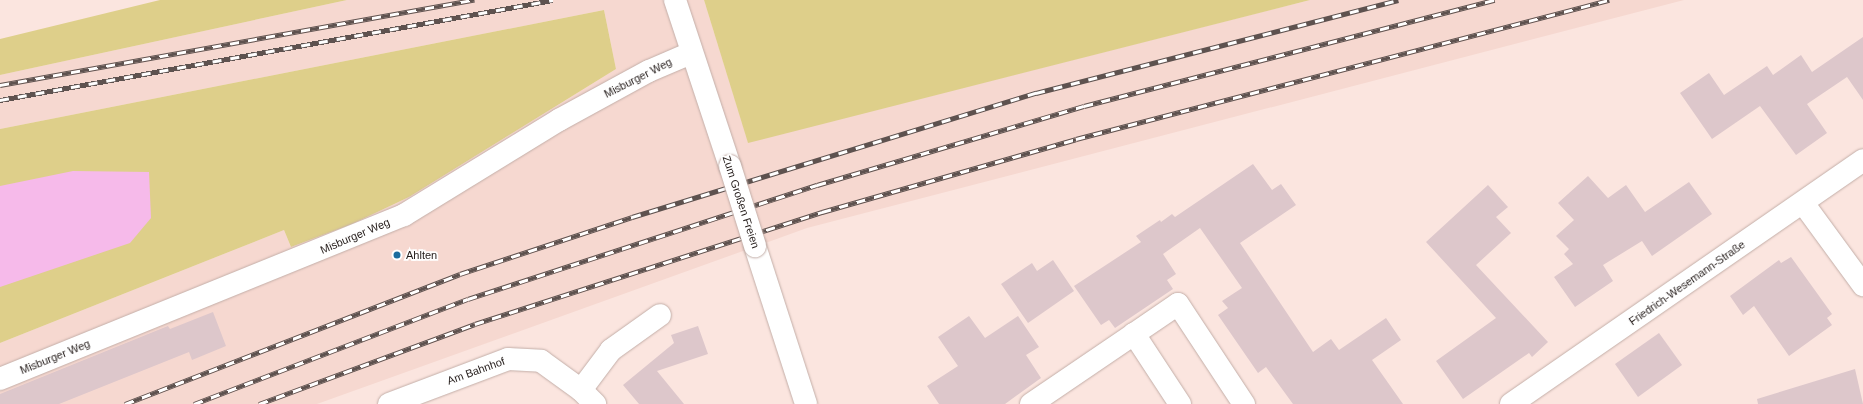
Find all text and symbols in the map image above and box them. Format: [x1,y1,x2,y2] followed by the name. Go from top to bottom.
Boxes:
[602,55,674,101] street label: Misburger Weg
[720,154,762,250] street label: Zum Großen Freien
[318,215,392,257] street label: Misburger Weg
[1626,238,1748,328] street label: Friedrich-Wesemann-Straße
[406,248,437,262] place label: Ahlten
[391,249,403,261] marker: Ahlten
[18,337,92,377] street label: Misburger Weg
[445,354,507,388] street label: Am Bahnhof

